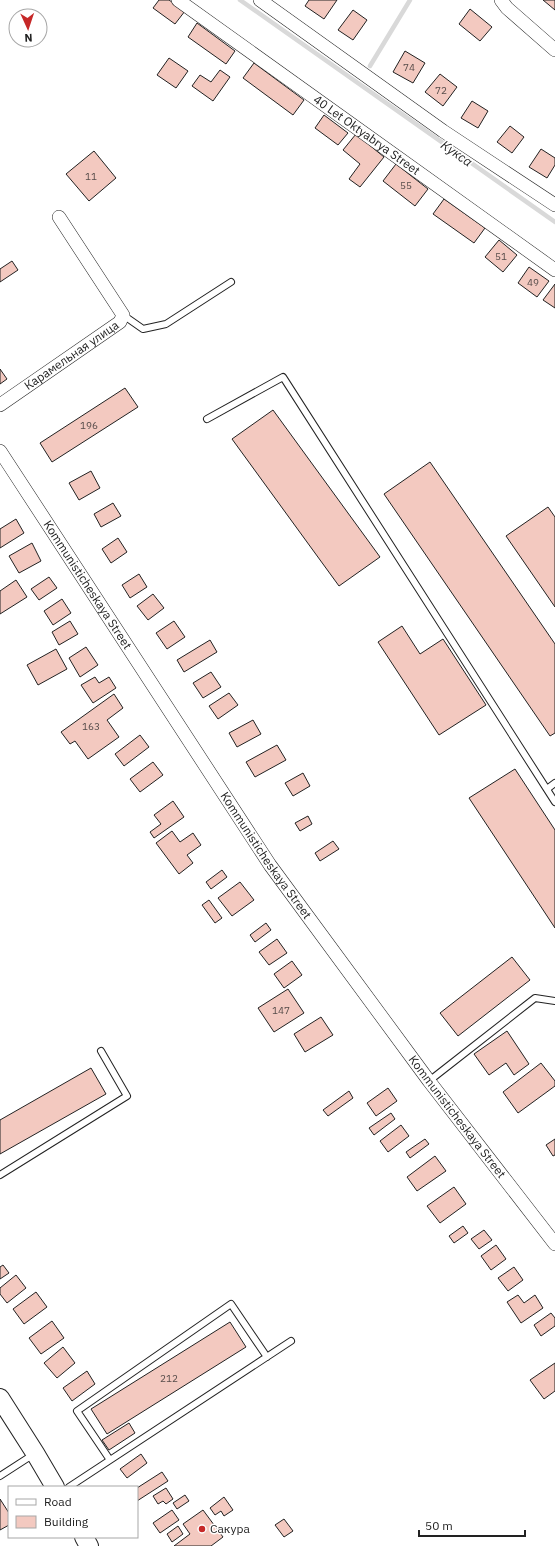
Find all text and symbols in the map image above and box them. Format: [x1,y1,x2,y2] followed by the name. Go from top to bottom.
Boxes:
[8,8,48,48] north arrow
[24,31,33,45] text: N
[403,61,415,74] house number: 74
[435,84,447,97] house number: 72
[311,91,423,178] street label: 40 Let Oktyabrya Street
[438,136,476,170] water label: Кукса
[85,170,97,183] house number: 11
[400,179,412,192] house number: 55
[495,250,507,263] house number: 51
[527,276,539,289] house number: 49
[21,317,122,393] street label: Карамельная улица
[80,419,98,432] house number: 196
[40,518,135,652] street label: Kommunisticheskaya Street
[82,720,100,733] house number: 163
[217,789,315,922] street label: Kommunisticheskaya Street
[272,1004,290,1017] house number: 147
[406,1052,509,1181] street label: Kommunisticheskaya Street
[160,1372,178,1385] house number: 212
[8,1486,138,1538] legend
[44,1494,72,1509] text: Road
[419,1512,525,1538] scale bar
[44,1514,89,1529] text: Building
[425,1518,453,1533] text: 50 m
[210,1521,250,1536] place label: Сакура
[197,1524,207,1534] marker: Сакура

